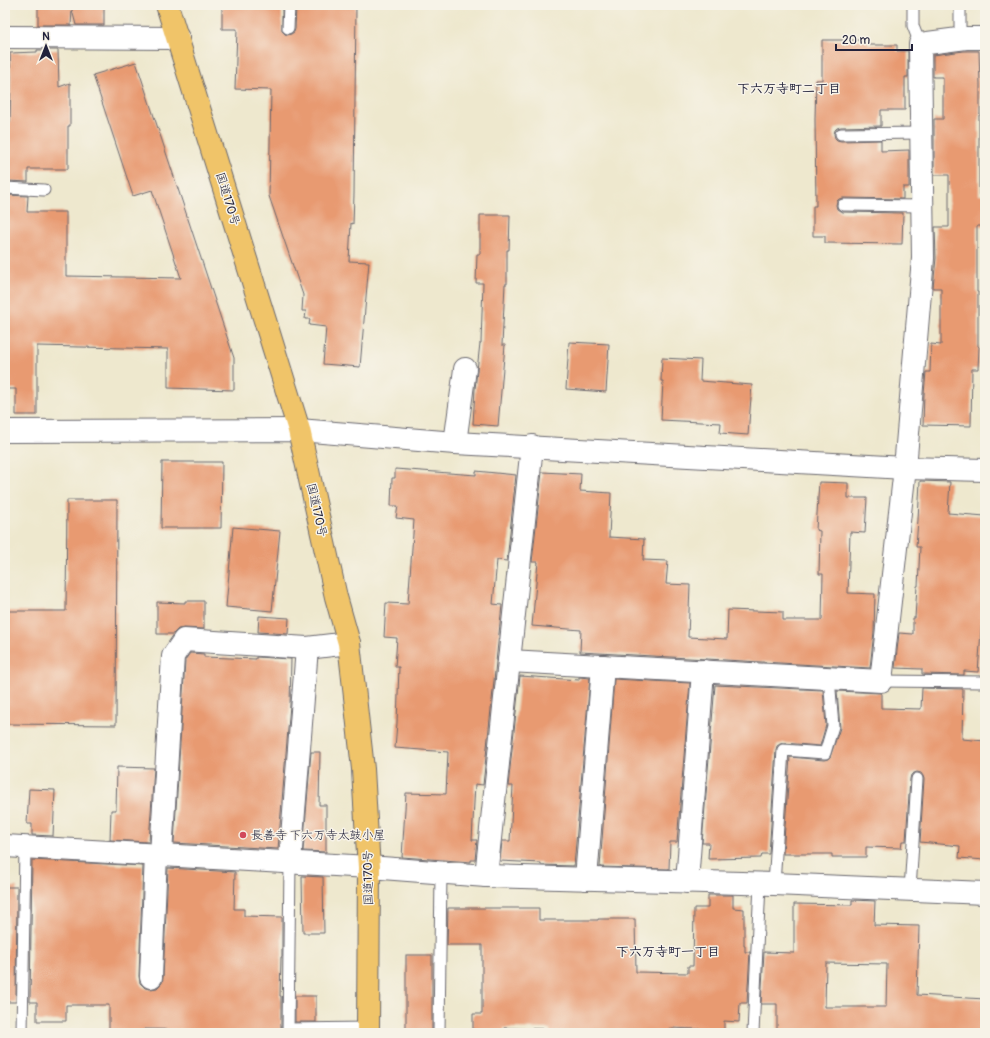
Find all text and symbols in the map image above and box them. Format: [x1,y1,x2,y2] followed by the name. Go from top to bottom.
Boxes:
[26,26,66,66] north arrow
[836,26,912,52] scale bar
[42,30,50,43] text: N
[842,33,871,48] text: 20 m
[737,81,841,97] district label: 下六万寺町二丁目
[212,171,243,228] street label: 国道170号
[303,482,330,539] street label: 国道170号
[251,828,386,843] place label: 長善寺 下六万寺太鼓小屋
[238,830,248,840] marker: 長善寺 下六万寺太鼓小屋
[361,850,376,906] street label: 国道170号
[616,944,720,960] district label: 下六万寺町一丁目

